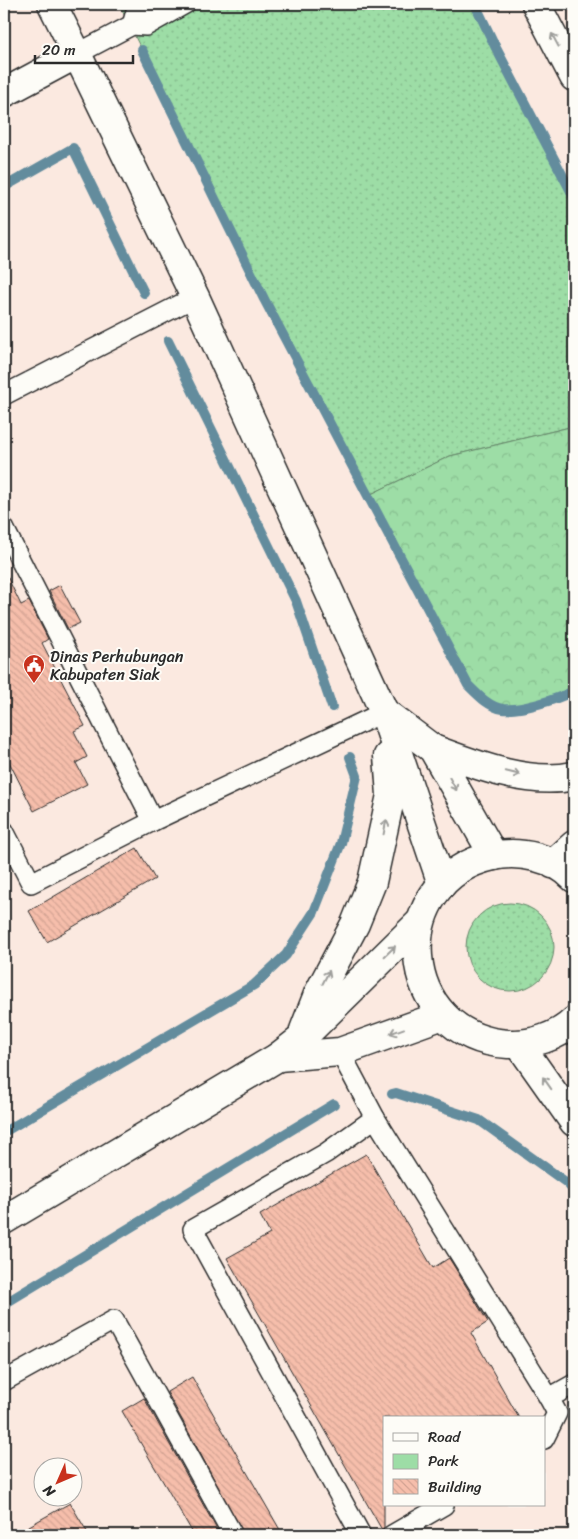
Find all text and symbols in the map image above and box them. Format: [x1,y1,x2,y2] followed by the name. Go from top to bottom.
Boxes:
[35,32,132,64] scale bar
[550,33,560,48] one-way arrow
[42,37,76,63] text: 20 m
[50,642,184,689] place label: Dinas Perhubungan Kabupaten Siak
[22,653,46,684] public building icon: Dinas Perhubungan Kabupaten Siak
[505,769,521,778] one-way arrow
[448,776,458,791] one-way arrow
[380,819,390,835] one-way arrow
[384,945,396,957] one-way arrow
[321,970,331,985] one-way arrow
[390,1027,406,1036] one-way arrow
[542,1076,552,1090] one-way arrow
[383,1416,546,1506] legend
[428,1424,461,1450] text: Road
[428,1448,459,1474] text: Park
[32,1456,82,1506] north arrow
[428,1474,482,1500] text: Building
[37,1478,62,1504] text: N

